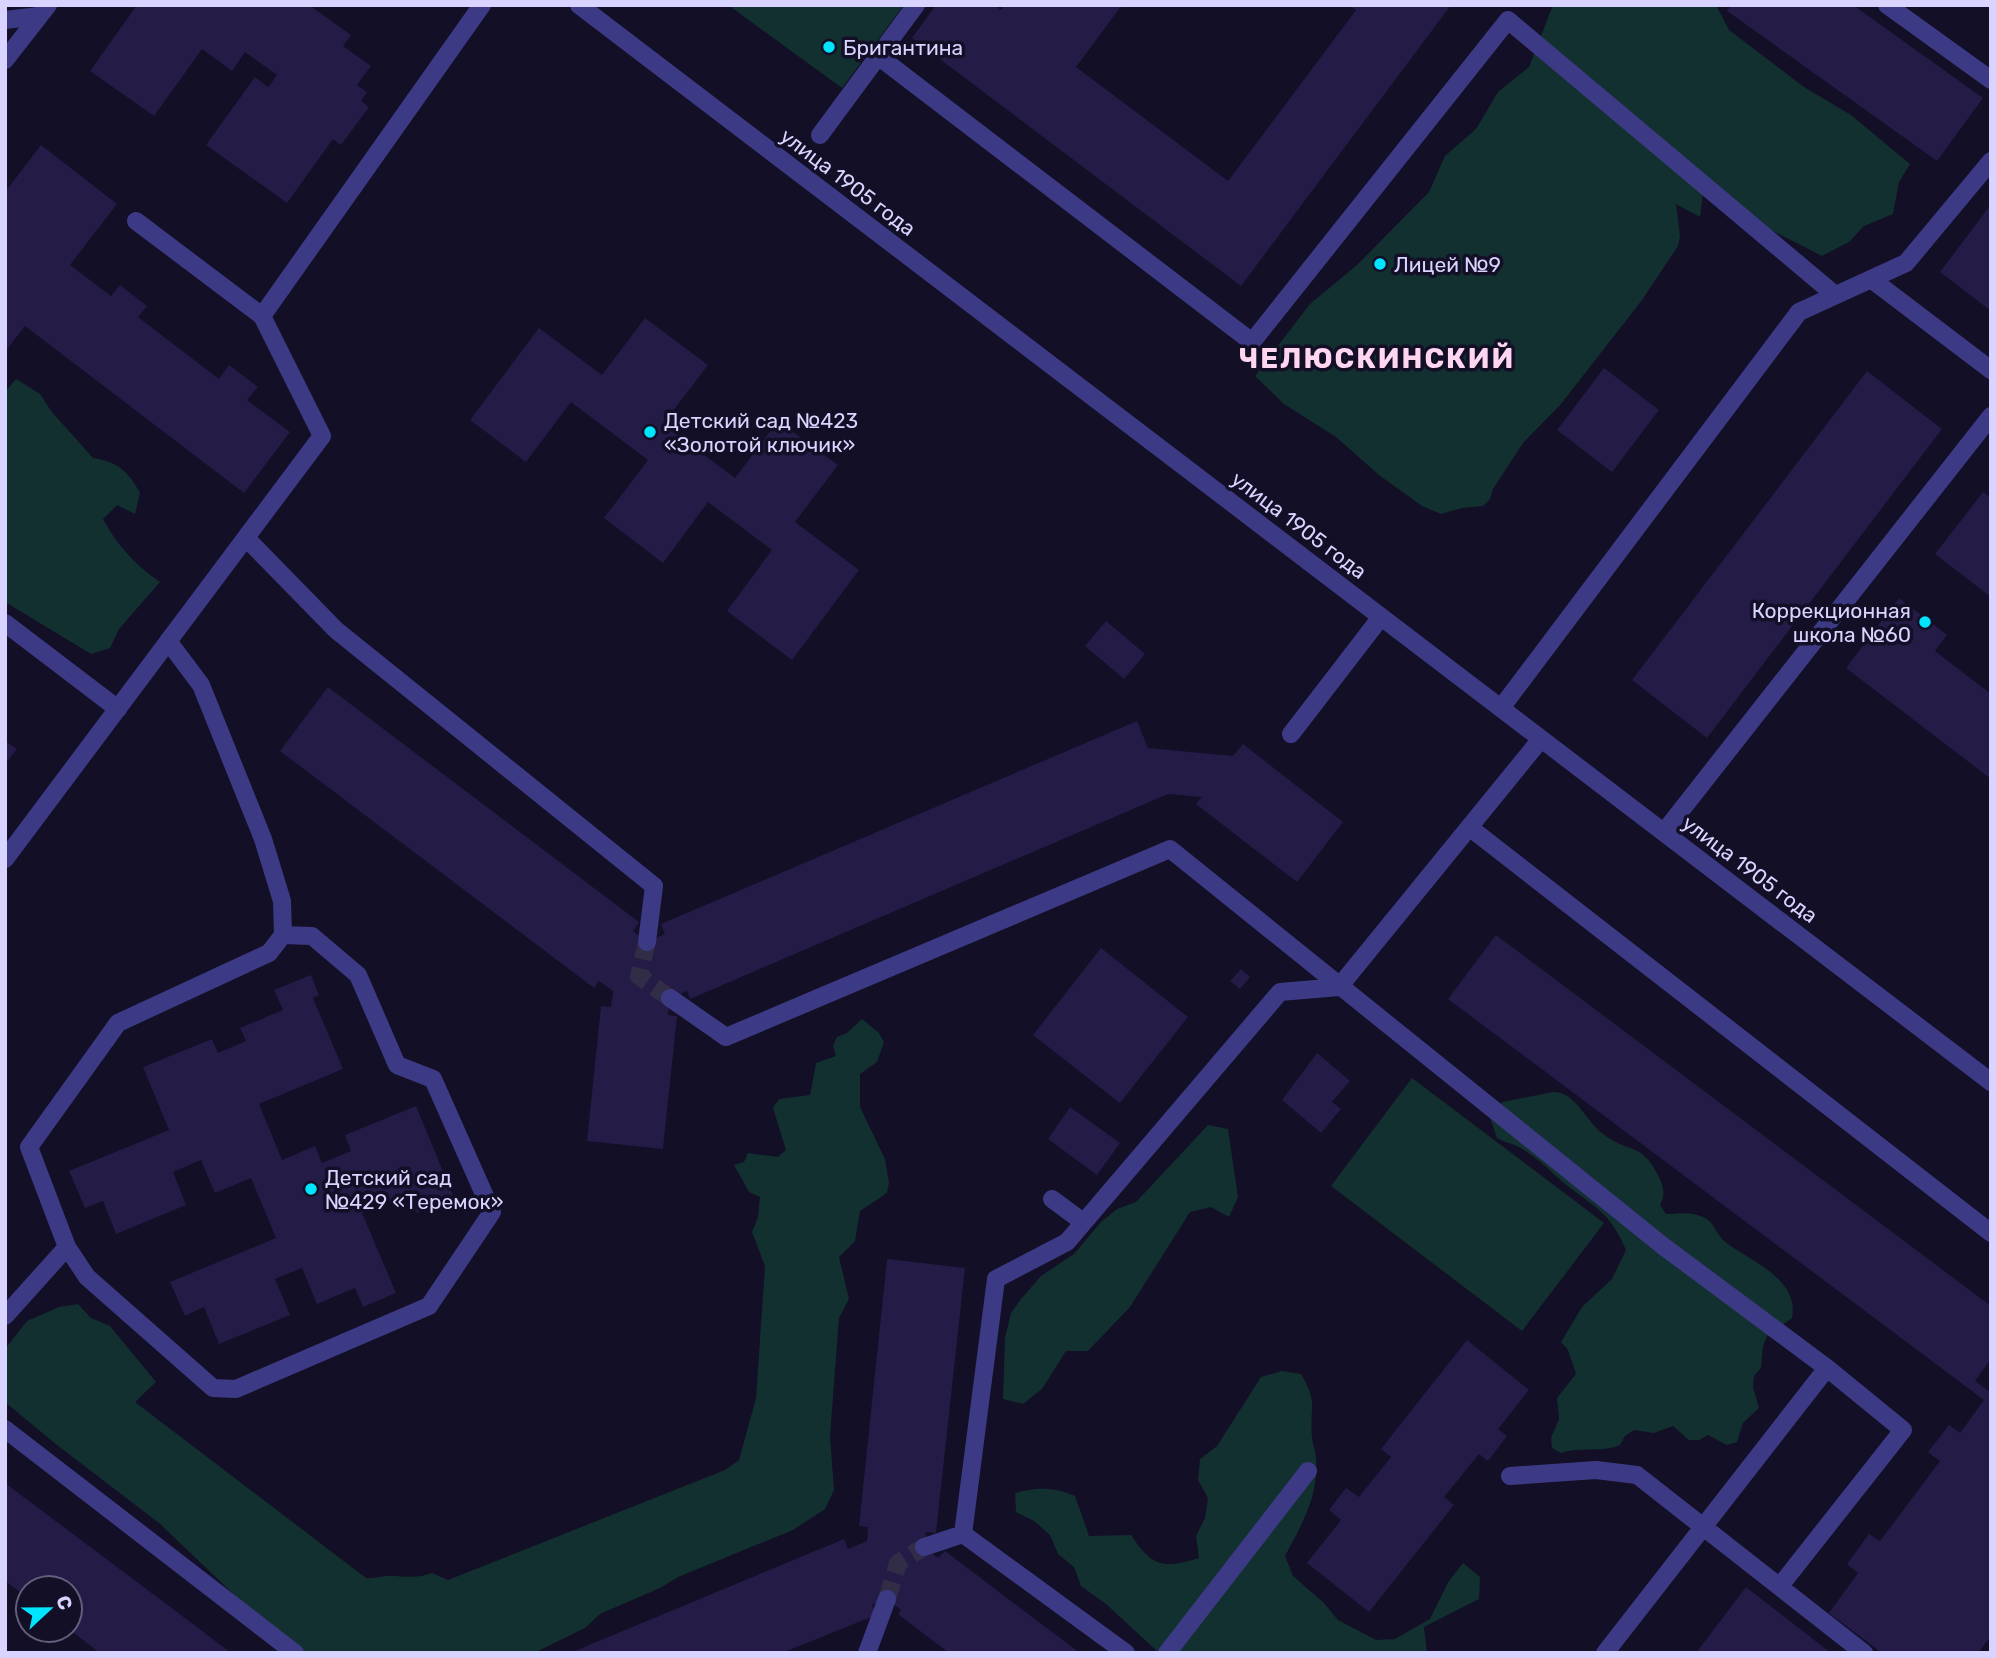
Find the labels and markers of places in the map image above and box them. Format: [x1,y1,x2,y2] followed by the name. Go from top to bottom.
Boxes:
[843,35,963,60] place label: Бригантина
[821,39,837,55] marker: Бригантина
[1394,252,1501,277] place label: Лицей №9
[1372,256,1388,272] marker: Лицей №9
[664,408,858,457] place label: Детский сад №423 «Золотой ключик»
[642,424,658,440] marker: Детский сад №423 «Золотой ключик»
[1752,598,1911,647] place label: Коррекционная школа №60
[1917,614,1933,630] marker: Коррекционная школа №60
[325,1165,504,1214] place label: Детский сад №429 «Теремок»
[303,1181,319,1197] marker: Детский сад №429 «Теремок»

